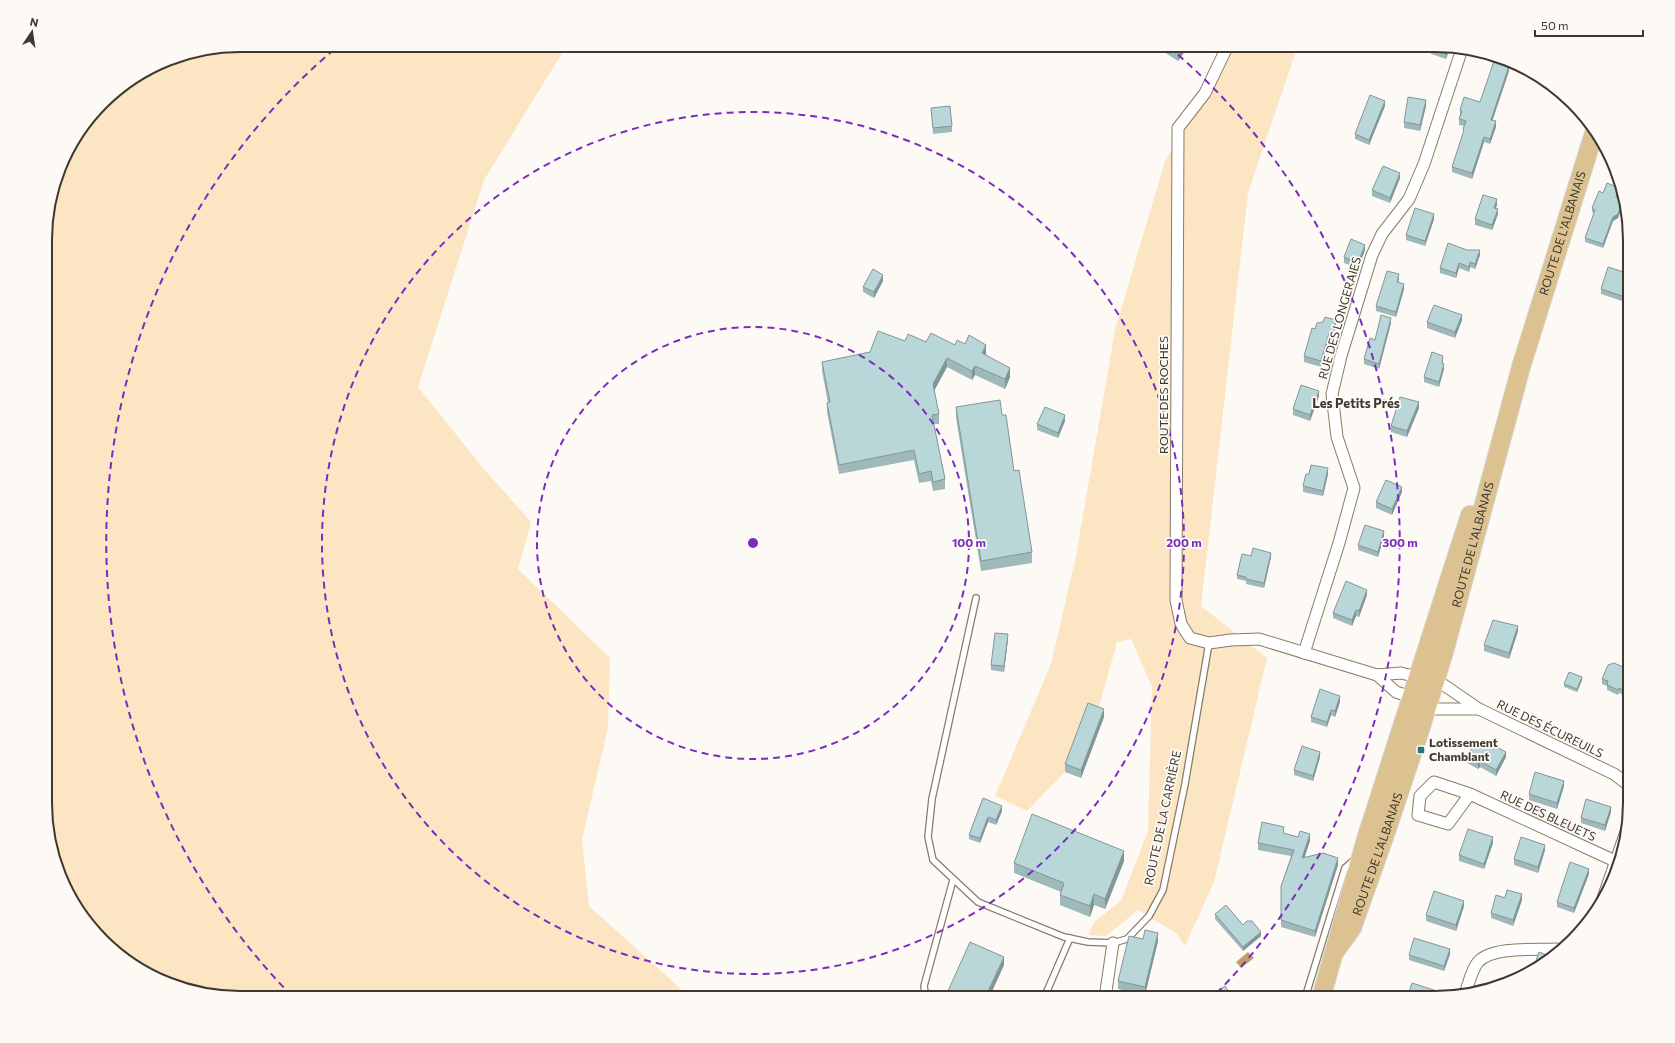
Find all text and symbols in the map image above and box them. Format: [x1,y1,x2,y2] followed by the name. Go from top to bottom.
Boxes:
[12,12,52,52] north arrow
[1535,12,1643,38] scale bar
[29,15,40,29] text: N
[1541,18,1569,32] text: 50 m
[1536,169,1588,297] street label: ROUTE DE L'ALBANAIS
[1315,255,1363,380] street label: RUE DES LONGERAIES
[1156,336,1170,454] street label: ROUTE DES ROCHES
[1312,395,1400,411] district label: Les Petits Prés
[1448,480,1496,609] street label: ROUTE DE L'ALBANAIS
[952,535,986,549] text: 100 m
[1166,535,1202,549] text: 200 m
[1382,535,1418,549] text: 300 m
[746,536,760,550] centre of rings
[1495,696,1606,760] street label: RUE DES ÉCUREUILS
[1429,735,1498,763] place label: Lotissement Chamblant
[1416,745,1426,755] marker: Lotissement Chamblant
[1141,749,1183,886] street label: ROUTE DE LA CARRIÈRE
[1498,787,1598,843] street label: RUE DES BLEUETS
[1349,791,1405,917] street label: ROUTE DE L'ALBANAIS

